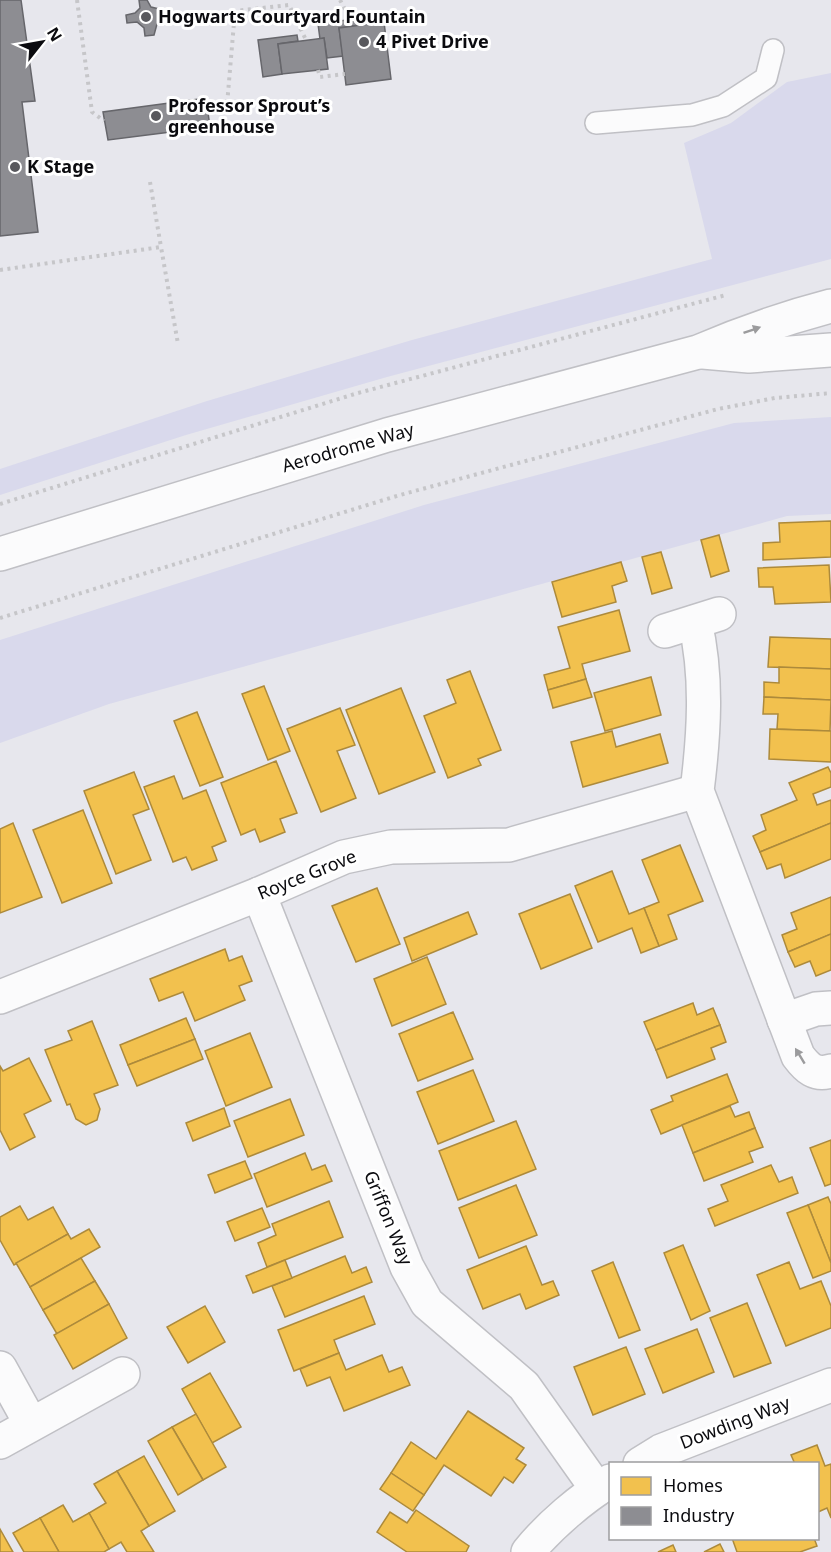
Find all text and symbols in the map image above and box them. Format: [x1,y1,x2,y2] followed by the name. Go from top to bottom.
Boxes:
[158,4,426,28] place label: Hogwarts Courtyard Fountain
[139,10,153,24] marker: Hogwarts Courtyard Fountain
[12,12,72,72] north arrow
[42,23,68,46] text: N
[376,29,489,53] place label: 4 Pivet Drive
[357,35,371,49] marker: 4 Pivet Drive
[168,93,330,138] place label: Professor Sprout’s greenhouse
[149,109,163,123] marker: Professor Sprout’s greenhouse
[27,154,94,178] place label: K Stage
[8,160,22,174] marker: K Stage
[744,324,762,334] one-way arrow
[279,417,417,477] street label: Aerodrome Way
[254,843,360,905] street label: Royce Grove
[794,1048,805,1064] one-way arrow
[359,1167,419,1269] street label: Griffon Way
[676,1390,794,1454] street label: Dowding Way
[609,1462,819,1540] legend
[663,1473,723,1497] text: Homes
[663,1503,735,1527] text: Industry

